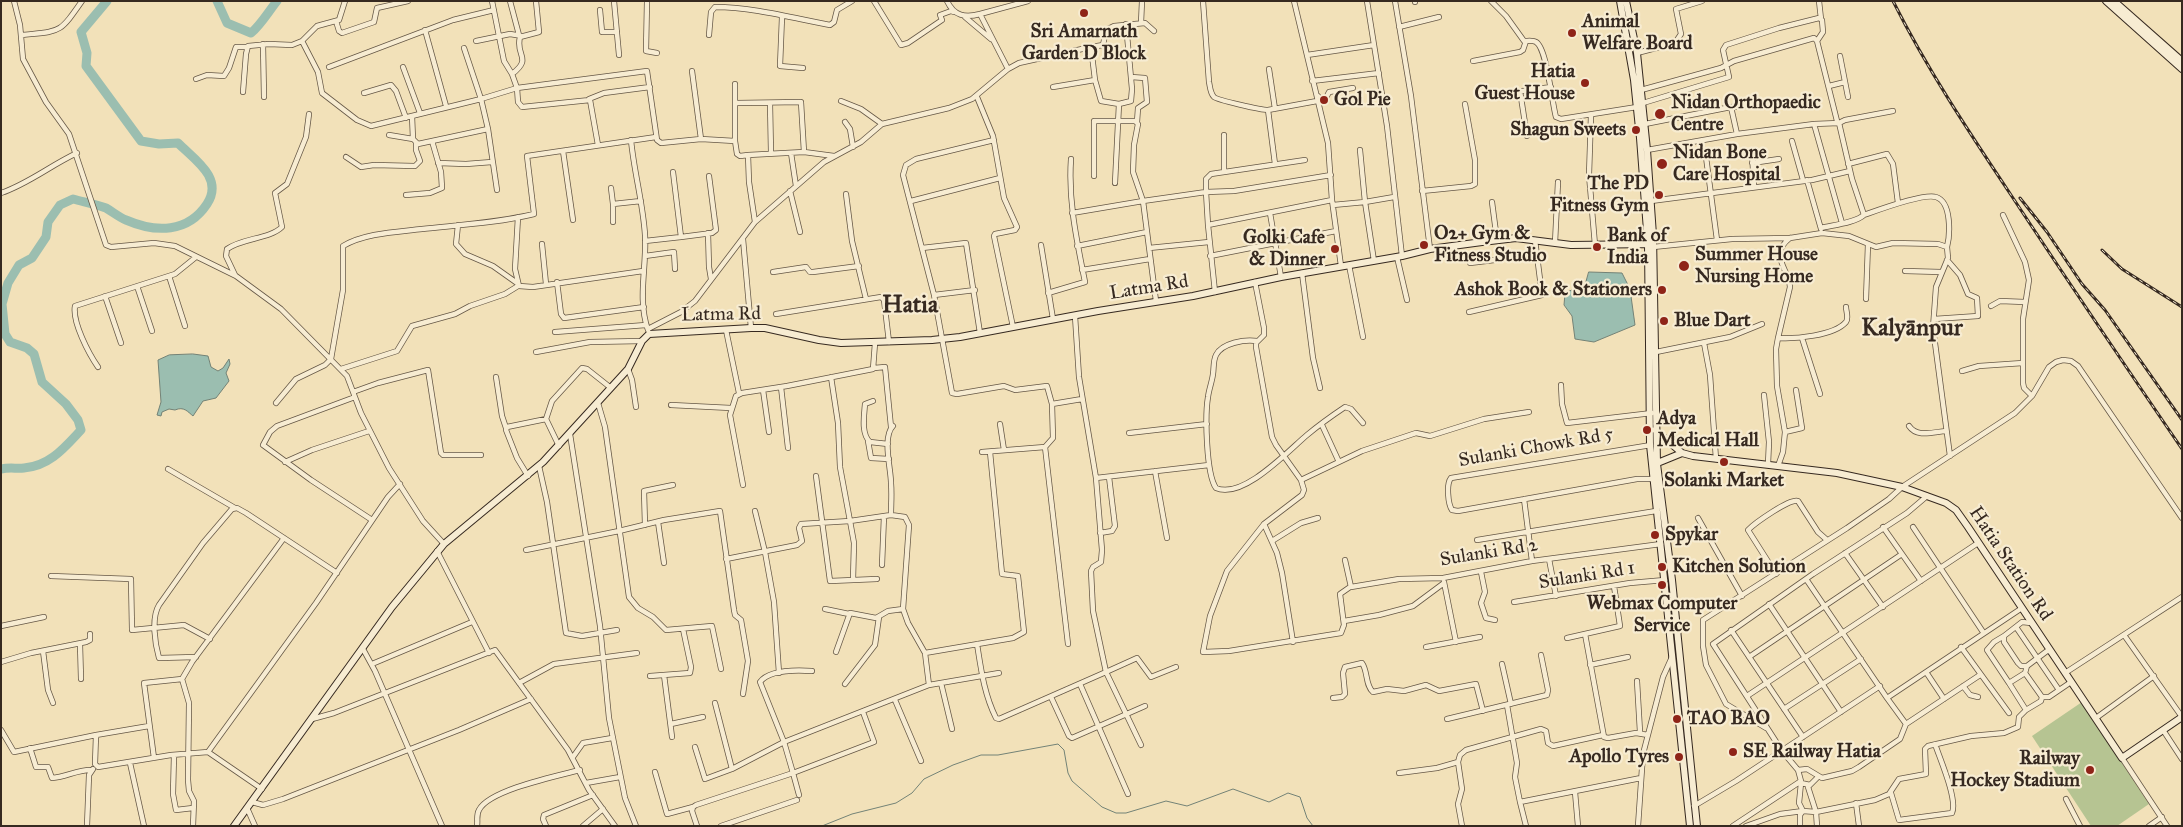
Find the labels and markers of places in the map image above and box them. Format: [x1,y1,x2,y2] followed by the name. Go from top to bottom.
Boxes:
[1078,7,1090,19] marker: Sri Amarnath Garden D Block
[1582,11,1693,55] place label: Animal Welfare Board
[1022,21,1146,65] place label: Sri Amarnath Garden D Block
[1566,27,1578,39] marker: Animal Welfare Board
[1474,61,1575,105] place label: Hatia Guest House
[1579,77,1591,89] marker: Hatia Guest House
[1334,89,1391,111] place label: Gol Pie
[1671,92,1821,136] place label: Nidan Orthopaedic Centre
[1318,94,1330,106] marker: Gol Pie
[1653,107,1667,121] marker: Nidan Orthopaedic Centre
[1510,119,1626,141] place label: Shagun Sweets
[1630,124,1642,136] marker: Shagun Sweets
[1673,142,1780,186] place label: Nidan Bone Care Hospital
[1655,157,1669,171] marker: Nidan Bone Care Hospital
[1550,173,1649,217] place label: The PD Fitness Gym
[1653,189,1665,201] marker: The PD Fitness Gym
[1434,223,1547,267] place label: O2+ Gym & Fitness Studio
[1607,225,1667,269] place label: Bank of India
[1243,227,1325,271] place label: Golki Cafe & Dinner
[1418,239,1430,251] marker: O2+ Gym & Fitness Studio
[1591,241,1603,253] marker: Bank of India
[1329,243,1341,255] marker: Golki Cafe & Dinner
[1695,244,1818,288] place label: Summer House Nursing Home
[1677,259,1691,273] marker: Summer House Nursing Home
[1455,279,1652,301] place label: Ashok Book & Stationers
[1656,284,1668,296] marker: Ashok Book & Stationers
[1674,310,1751,332] place label: Blue Dart
[1658,315,1670,327] marker: Blue Dart
[1657,408,1759,452] place label: Adya Medical Hall
[1641,424,1653,436] marker: Adya Medical Hall
[1718,456,1730,468] marker: Solanki Market
[1664,470,1784,492] place label: Solanki Market
[1665,524,1718,546] place label: Spykar
[1649,529,1661,541] marker: Spykar
[1672,556,1806,578] place label: Kitchen Solution
[1656,561,1668,573] marker: Kitchen Solution
[1656,579,1668,591] marker: Webmax Computer Service
[1587,593,1737,637] place label: Webmax Computer Service
[1687,708,1770,730] place label: TAO BAO
[1671,713,1683,725] marker: TAO BAO
[1743,741,1881,763] place label: SE Railway Hatia
[1569,746,1669,768] place label: Apollo Tyres
[1727,746,1739,758] marker: SE Railway Hatia
[1950,748,2080,792] place label: Railway Hockey Stadium
[1673,751,1685,763] marker: Apollo Tyres
[2084,764,2096,776] marker: Railway Hockey Stadium

